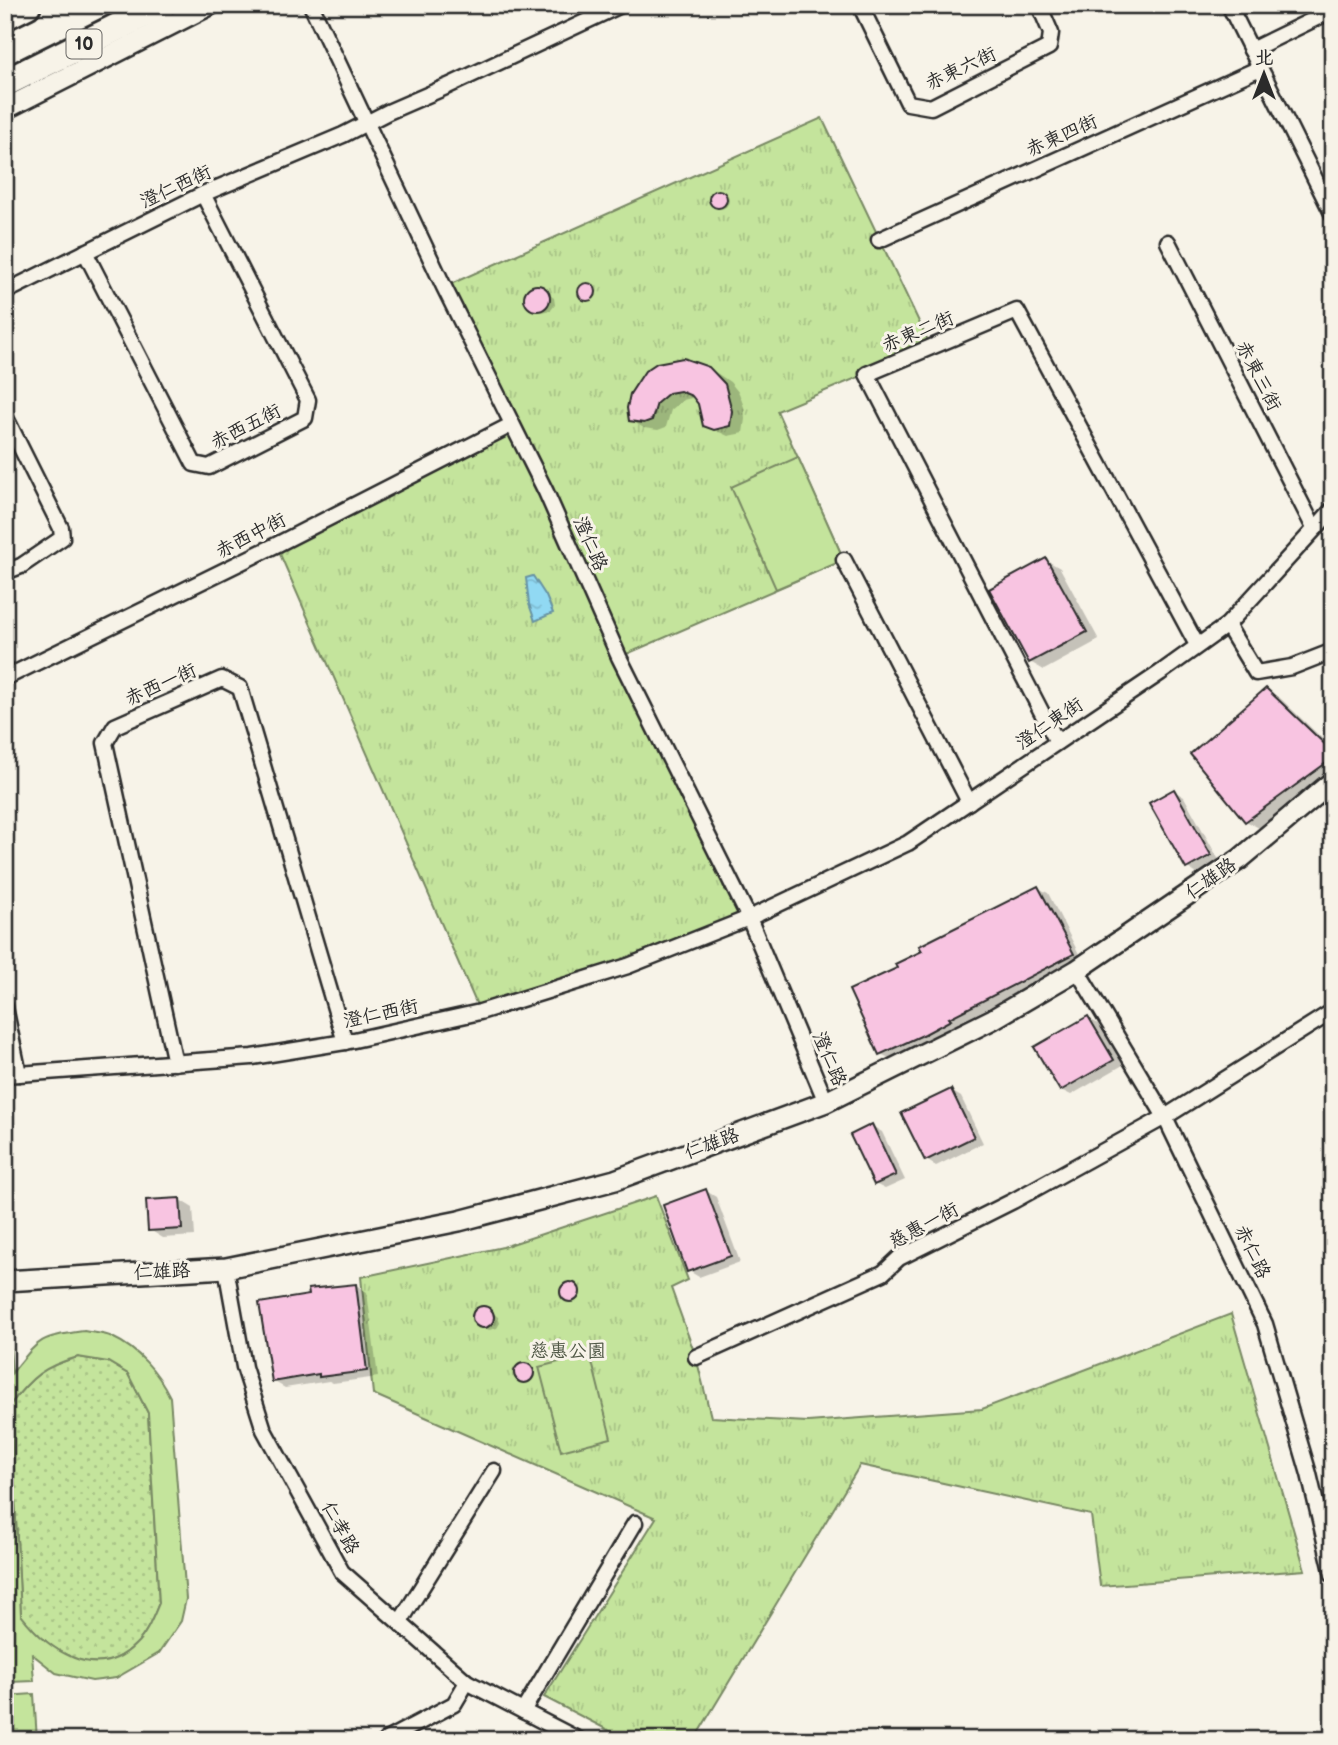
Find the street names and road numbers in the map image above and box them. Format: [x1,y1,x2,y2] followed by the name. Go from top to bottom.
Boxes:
[66,29,102,58] road number: 10
[922,43,1000,95] street label: 赤東六街
[1023,110,1101,162] street label: 赤東四街
[137,161,215,213] street label: 澄仁西街
[879,307,957,357] street label: 赤東二街
[1230,337,1286,415] street label: 赤東三街
[207,399,285,455] street label: 赤西五街
[212,508,290,564] street label: 赤西中街
[568,513,612,575] street label: 澄仁路
[122,659,200,711] street label: 赤西一街
[1012,693,1088,755] street label: 澄仁東街
[1181,853,1241,905] street label: 仁雄路
[341,995,421,1033] street label: 澄仁西街
[807,1028,851,1090] street label: 澄仁路
[681,1123,743,1165] street label: 仁雄路
[885,1198,963,1254] street label: 慈惠一街
[1229,1221,1275,1283] street label: 赤仁路
[133,1259,191,1285] street label: 仁雄路
[316,1497,364,1559] street label: 仁孝路

